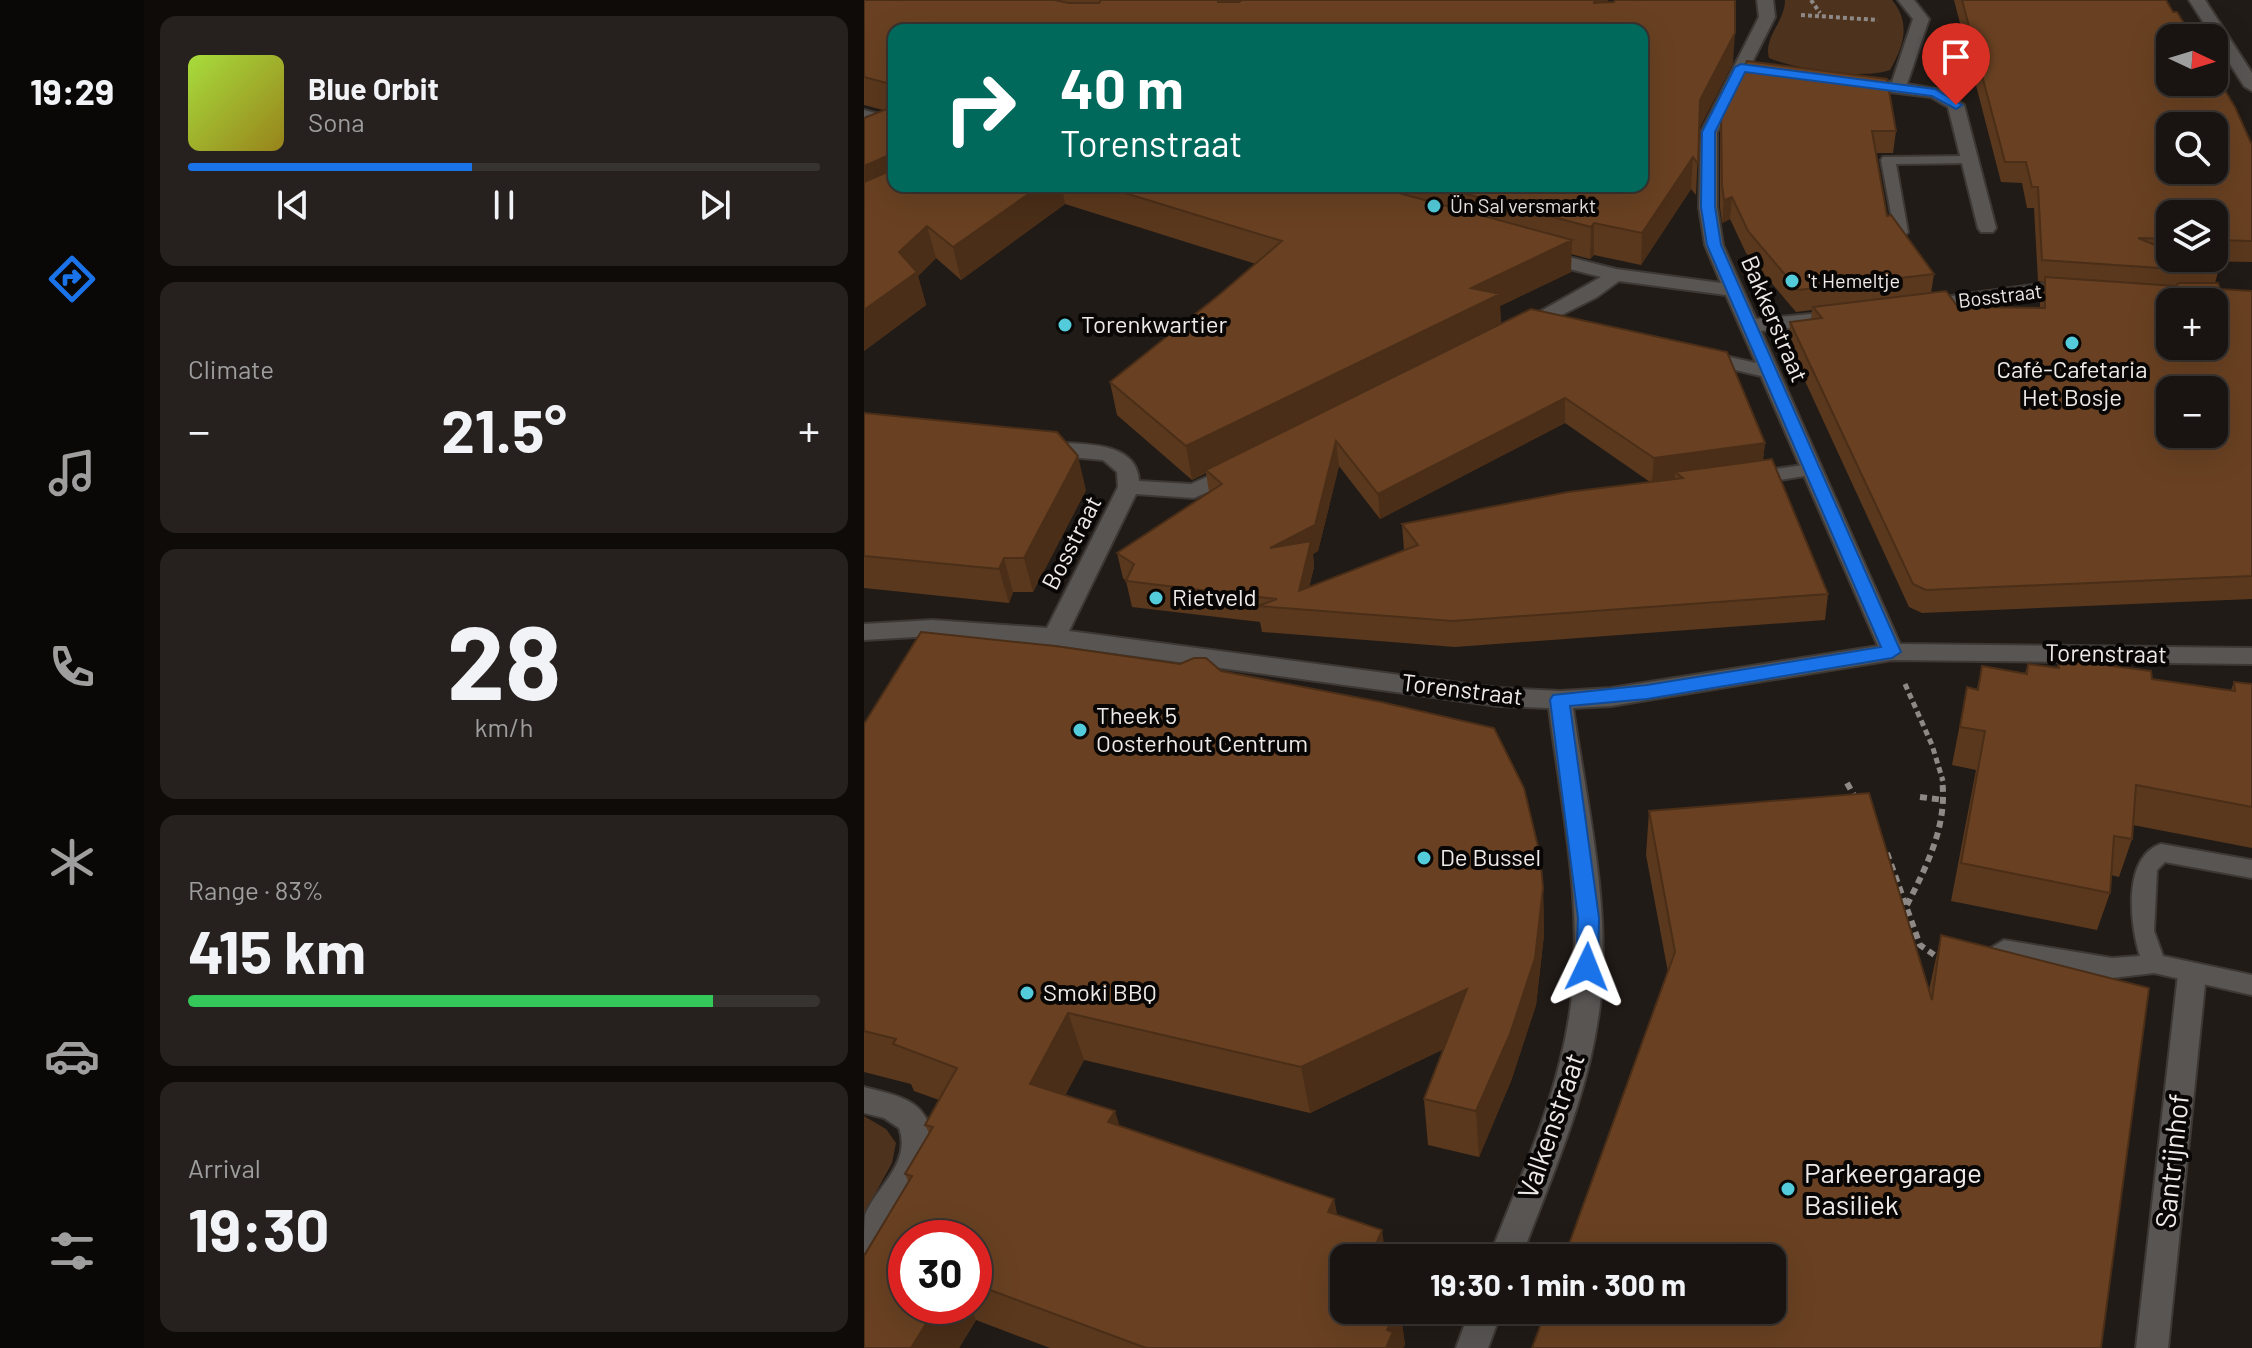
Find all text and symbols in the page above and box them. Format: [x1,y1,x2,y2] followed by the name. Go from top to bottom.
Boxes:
[1922,23,1990,105] pin
[2156,24,2228,96] north arrow
[2156,24,2228,448] map controls
[1934,35,1978,79] icon: arrive
[1060,53,1184,120] text: 40 m
[928,56,1032,160] icon: right
[30,69,114,112] text: 19:29
[308,70,439,106] text: Blue Orbit
[308,106,365,137] text: Sona
[2156,112,2228,184] button: search
[1060,121,1242,164] text: Torenstraat
[271,183,315,227] icon: previous
[482,183,526,227] icon: pause
[693,183,737,227] icon: next
[1450,193,1596,217] place label: Ün Sal versmarkt
[1425,197,1443,215] marker: Ün Sal versmarkt
[2156,200,2228,272] button: layers
[44,251,100,307] icon: directions
[1736,251,1815,386] street label: Bakkerstraat
[1808,268,1900,292] place label: 't Hemeltje
[1783,272,1801,290] marker: 't Hemeltje
[1956,278,2043,312] street label: Bosstraat
[2156,288,2228,360] button: +
[1081,309,1227,338] place label: Torenkwartier
[1056,316,1074,334] marker: Torenkwartier
[2063,334,2081,352] marker: Café-Cafetaria Het Bosje
[188,353,274,384] text: Climate
[1997,354,2147,411] place label: Café-Cafetaria Het Bosje
[2156,376,2228,448] button: −
[441,393,567,465] text: 21.5°
[188,403,210,456] text: −
[798,403,820,456] text: +
[44,445,100,501] icon: music
[1035,491,1107,594] street label: Bosstraat
[1172,582,1257,611] place label: Rietveld
[1147,589,1165,607] marker: Rietveld
[447,596,561,721] text: 28
[2045,637,2167,668] street label: Torenstraat
[44,639,100,695] icon: phone
[1400,667,1524,710] street label: Torenstraat
[1096,700,1308,757] place label: Theek 5 Oosterhout Centrum
[475,711,533,742] text: km/h
[1071,721,1089,739] marker: Theek 5 Oosterhout Centrum
[44,834,100,890] icon: climate
[1440,842,1541,871] place label: De Bussel
[1415,849,1433,867] marker: De Bussel
[188,874,324,905] text: Range · 83%
[188,914,366,986] text: 415 km
[1545,925,1629,1009] position arrow
[1043,977,1157,1006] place label: Smoki BBQ
[1018,984,1036,1002] marker: Smoki BBQ
[44,1028,100,1084] icon: car
[1509,1048,1591,1203] street label: Valkenstraat
[2147,1092,2195,1230] street label: Santrijnhof
[188,1152,261,1183] text: Arrival
[1804,1155,1982,1221] place label: Parkeergarage Basiliek
[1779,1180,1797,1198] marker: Parkeergarage Basiliek
[188,1192,330,1264] text: 19:30
[888,1220,992,1324] speed limit sign: 30
[44,1223,100,1279] icon: filters
[1430,1266,1686,1302] text: 19:30 · 1 min · 300 m

